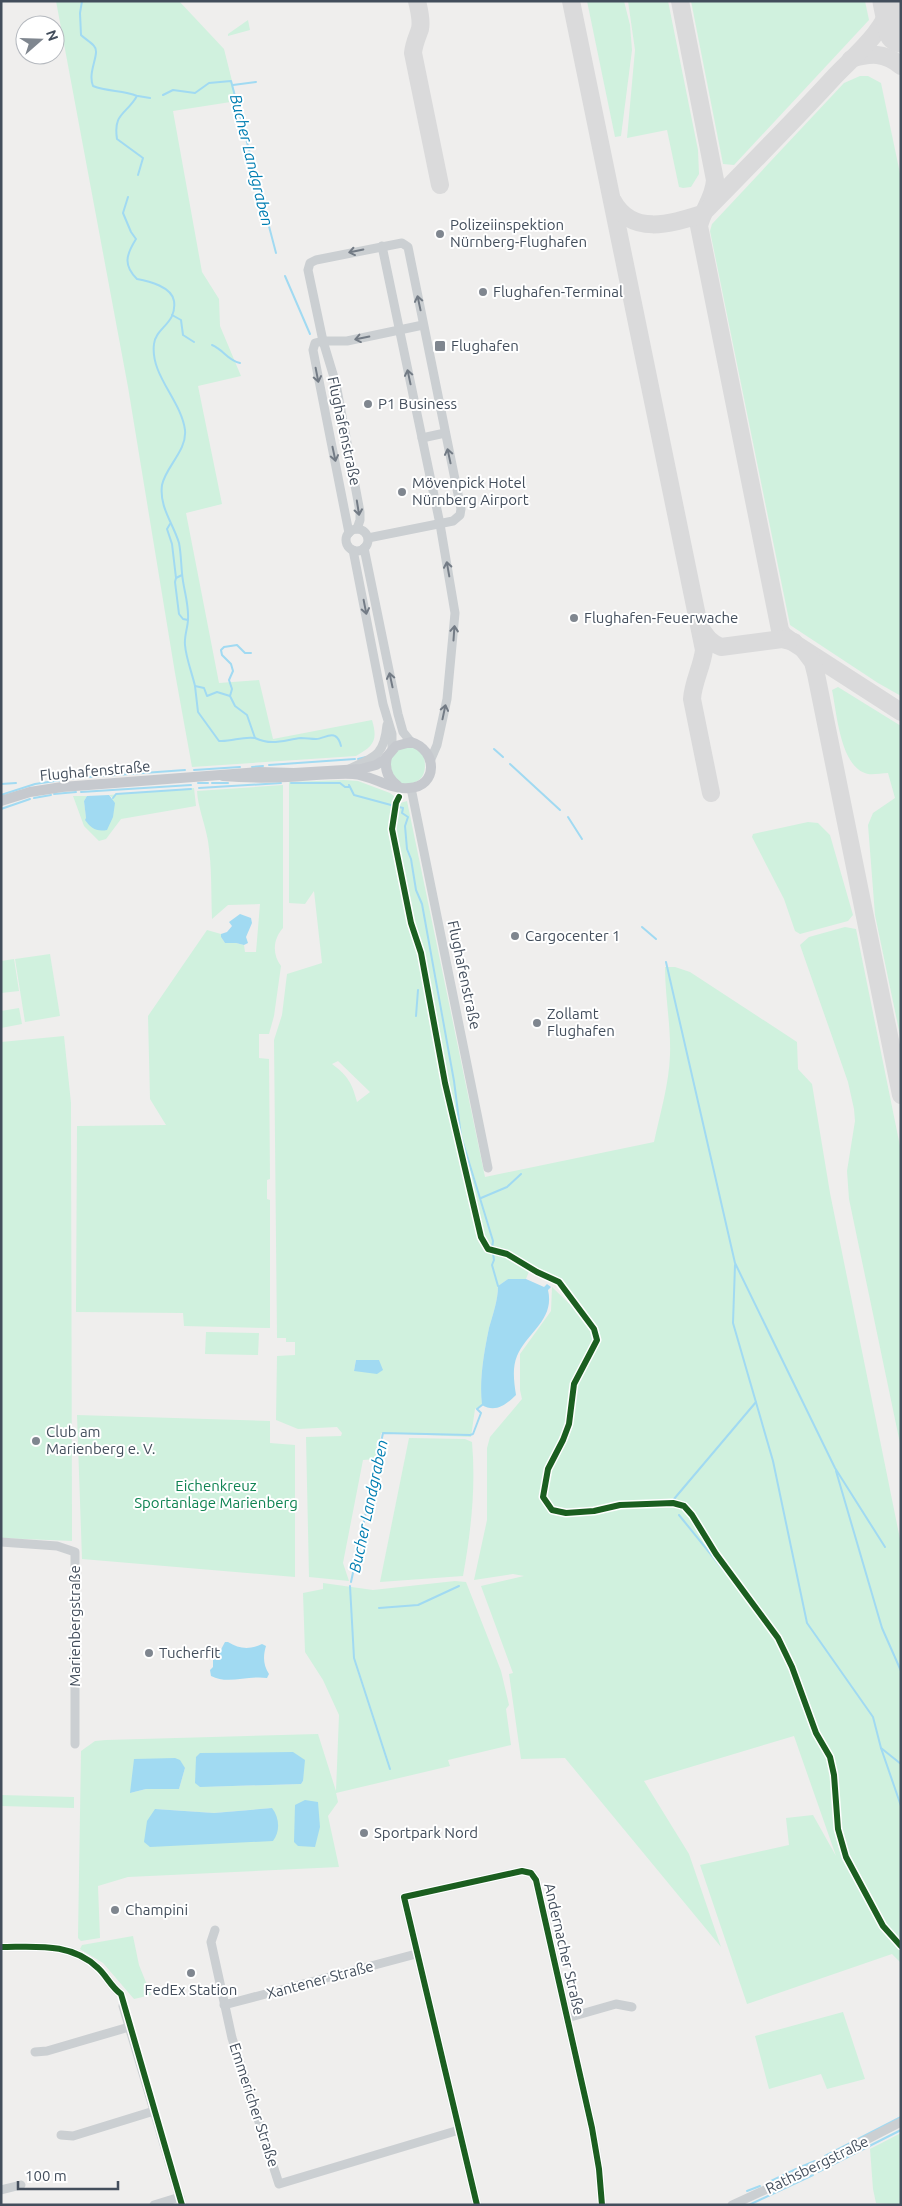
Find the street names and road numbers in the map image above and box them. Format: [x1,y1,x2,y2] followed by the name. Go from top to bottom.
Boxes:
[325,375,364,487] street label: Flughafenstraße
[39,757,151,784] street label: Flughafenstraße
[445,919,484,1031] street label: Flughafenstraße
[66,1565,83,1687] street label: Marienbergstraße
[541,1881,588,2016] street label: Andernacher Straße
[265,1957,375,2002] street label: Xantener Straße
[226,2041,283,2169] street label: Emmericher Straße
[763,2132,871,2197] street label: Rathsbergstraße

